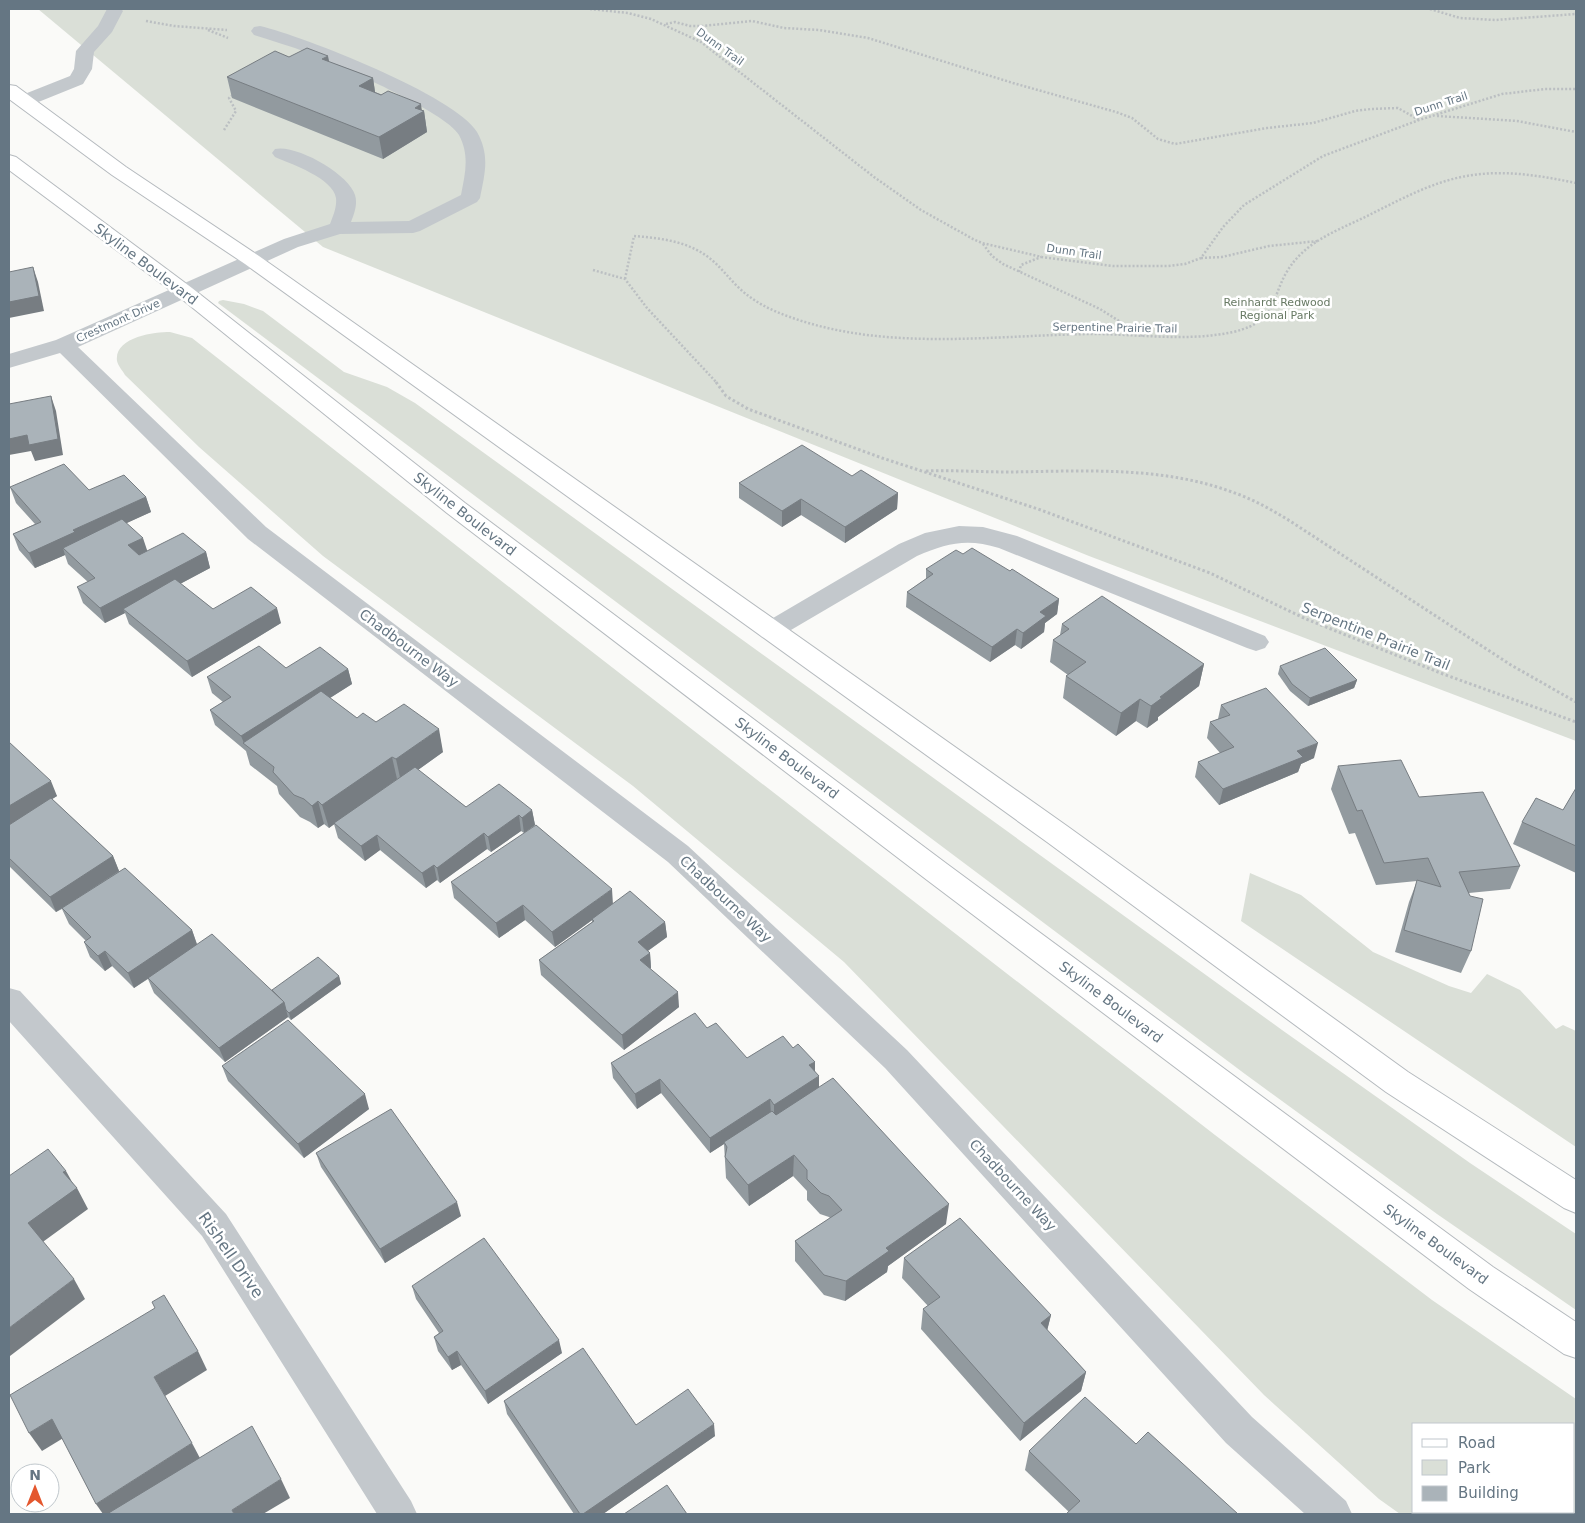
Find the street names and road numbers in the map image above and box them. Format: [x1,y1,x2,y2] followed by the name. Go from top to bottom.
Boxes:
[694,25,746,69] street label: Dunn Trail
[1413,89,1469,119] street label: Dunn Trail
[91,220,201,308] street label: Skyline Boulevard
[1046,242,1102,262] street label: Dunn Trail
[74,297,162,345] street label: Crestmont Drive
[1053,320,1177,336] street label: Serpentine Prairie Trail
[411,469,519,559] street label: Skyline Boulevard
[1299,599,1453,673] street label: Serpentine Prairie Trail
[356,606,462,690] street label: Chadbourne Way
[732,714,842,802] street label: Skyline Boulevard
[677,852,775,946] street label: Chadbourne Way
[1056,958,1166,1046] street label: Skyline Boulevard
[966,1136,1060,1234] street label: Chadbourne Way
[1381,1201,1491,1287] street label: Skyline Boulevard
[194,1208,268,1302] street label: Rishell Drive

